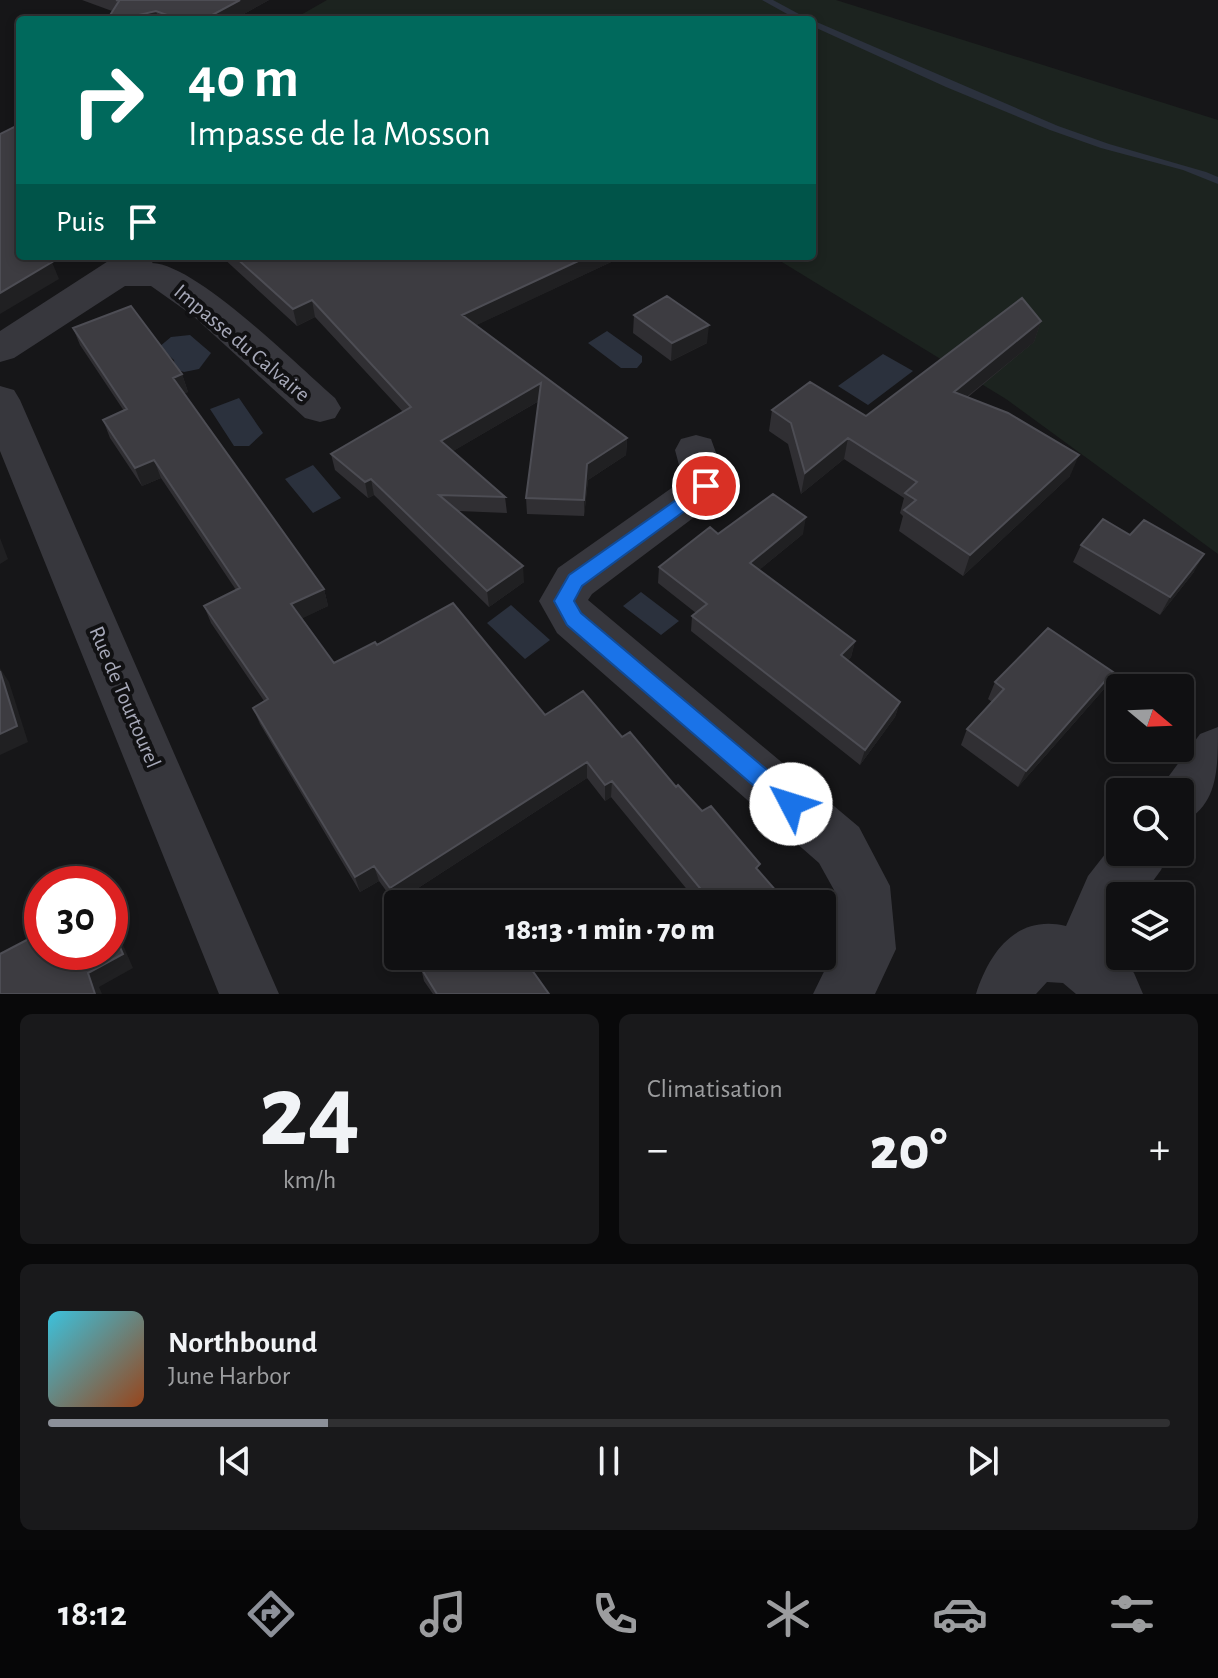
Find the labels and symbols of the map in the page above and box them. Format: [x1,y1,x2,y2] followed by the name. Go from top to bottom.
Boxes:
[170,280,314,406] street label: Impasse du Calvaire
[672,452,740,520] pin
[85,623,165,771] street label: Rue de Tourtourel
[1106,674,1194,762] north arrow
[749,762,833,846] position arrow
[24,866,128,970] speed limit sign: 30

